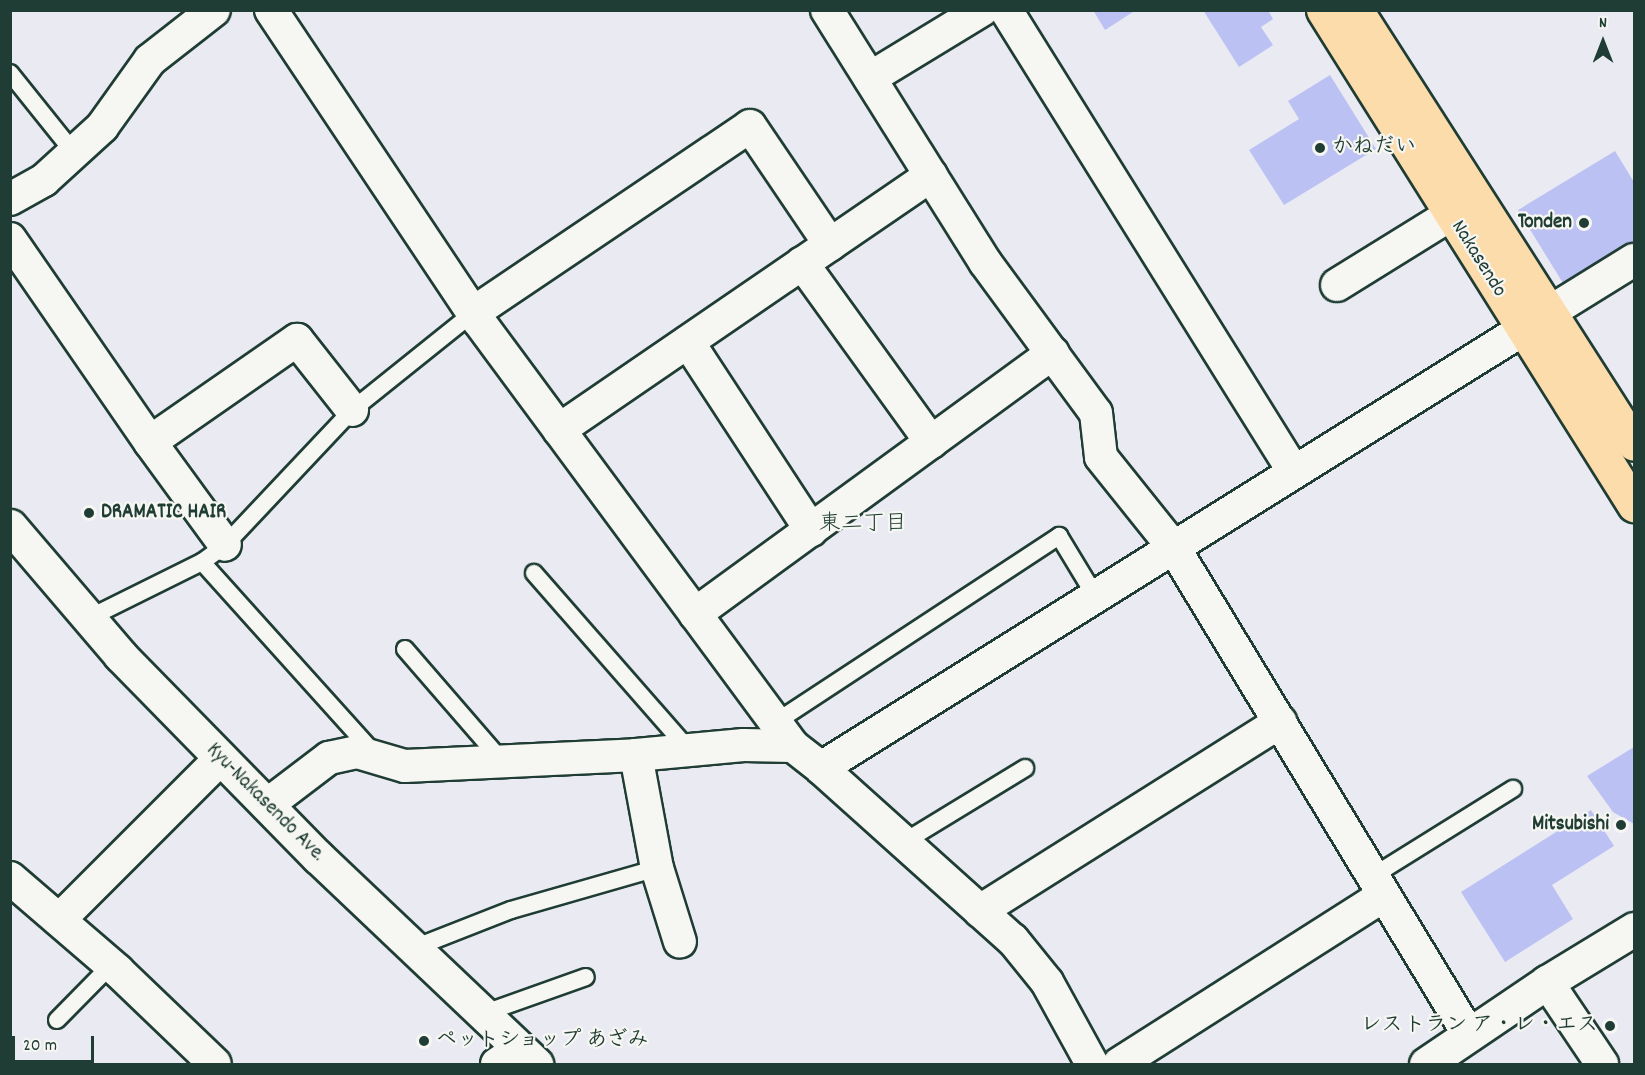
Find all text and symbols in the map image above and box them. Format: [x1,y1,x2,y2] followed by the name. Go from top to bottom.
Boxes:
[1573,12,1633,72] north arrow
[1599,12,1607,35] text: N
[1332,135,1416,161] place label: かねだい
[1313,141,1327,155] marker: かねだい
[1518,210,1572,236] place label: Tonden
[1445,216,1511,302] street label: Nakasendo
[1577,216,1591,230] marker: Tonden
[101,500,226,526] place label: DRAMATIC HAIR
[82,506,96,520] marker: DRAMATIC HAIR
[819,512,907,538] district label: 東二丁目
[200,738,330,868] street label: Kyu-Nakasendo Ave.
[1532,812,1609,838] place label: Mitsubishi
[1614,818,1628,832] marker: Mitsubishi
[1362,1013,1598,1039] place label: レストラン ア・レ・エス
[1603,1019,1617,1033] marker: レストラン ア・レ・エス
[15,1024,98,1062] scale bar
[436,1028,651,1054] place label: ペットショップ あざみ
[23,1034,57,1059] text: 20 m
[417,1034,431,1048] marker: ペットショップ あざみ

